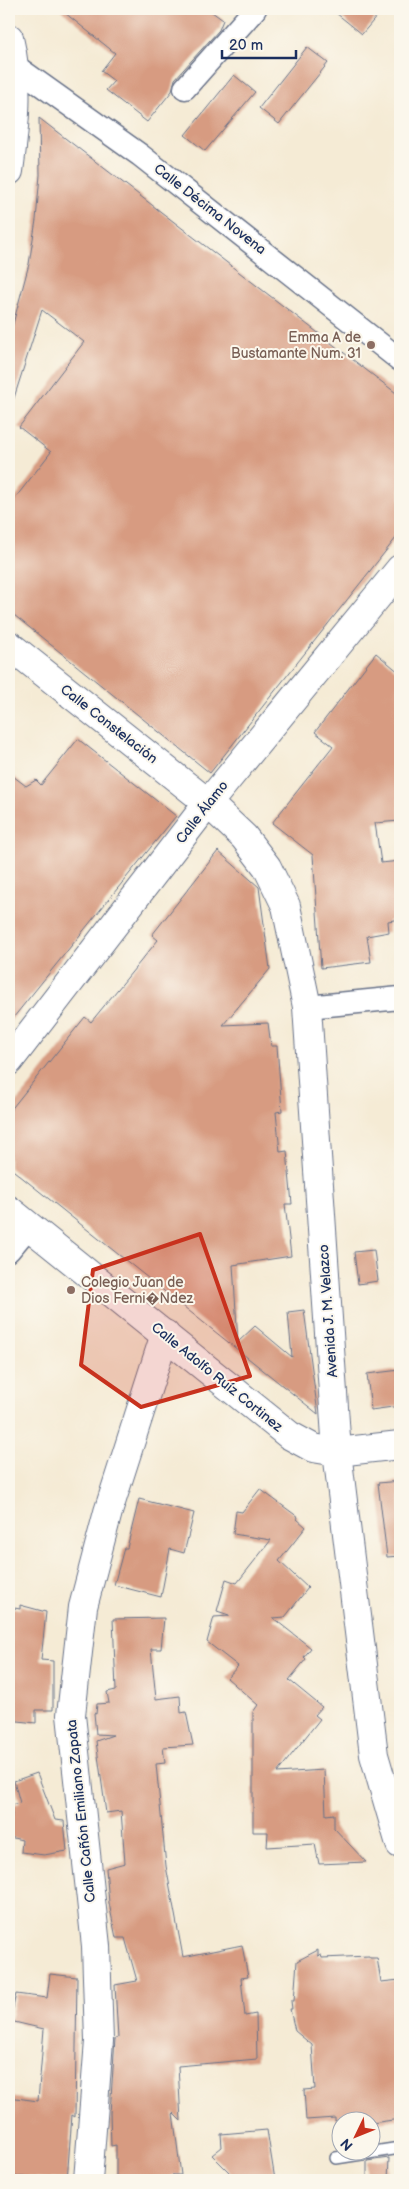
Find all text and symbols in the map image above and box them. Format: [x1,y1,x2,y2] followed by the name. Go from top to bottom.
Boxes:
[222,28,295,60] scale bar
[229,36,263,55] text: 20 m
[151,160,270,258] street label: Calle Décima Novena
[231,329,361,362] place label: Emma A de Bustamante Num. 31
[365,339,377,351] marker: Emma A de Bustamante Num. 31
[57,681,161,767] street label: Calle Constelación
[171,776,232,847] street label: Calle Álamo
[315,1244,341,1378] street label: Avenida J. M. Velazco
[81,1274,193,1307] place label: Colegio Juan de Dios Ferni�Ndez
[65,1284,77,1296] marker: Colegio Juan de Dios Ferni�Ndez
[148,1319,286,1435] street label: Calle Adolfo Ruíz Cortinez
[63,1719,99,1903] street label: Calle Cañón Emiliano Zapata
[332,2112,382,2162] north arrow
[337,2135,357,2154] text: N

